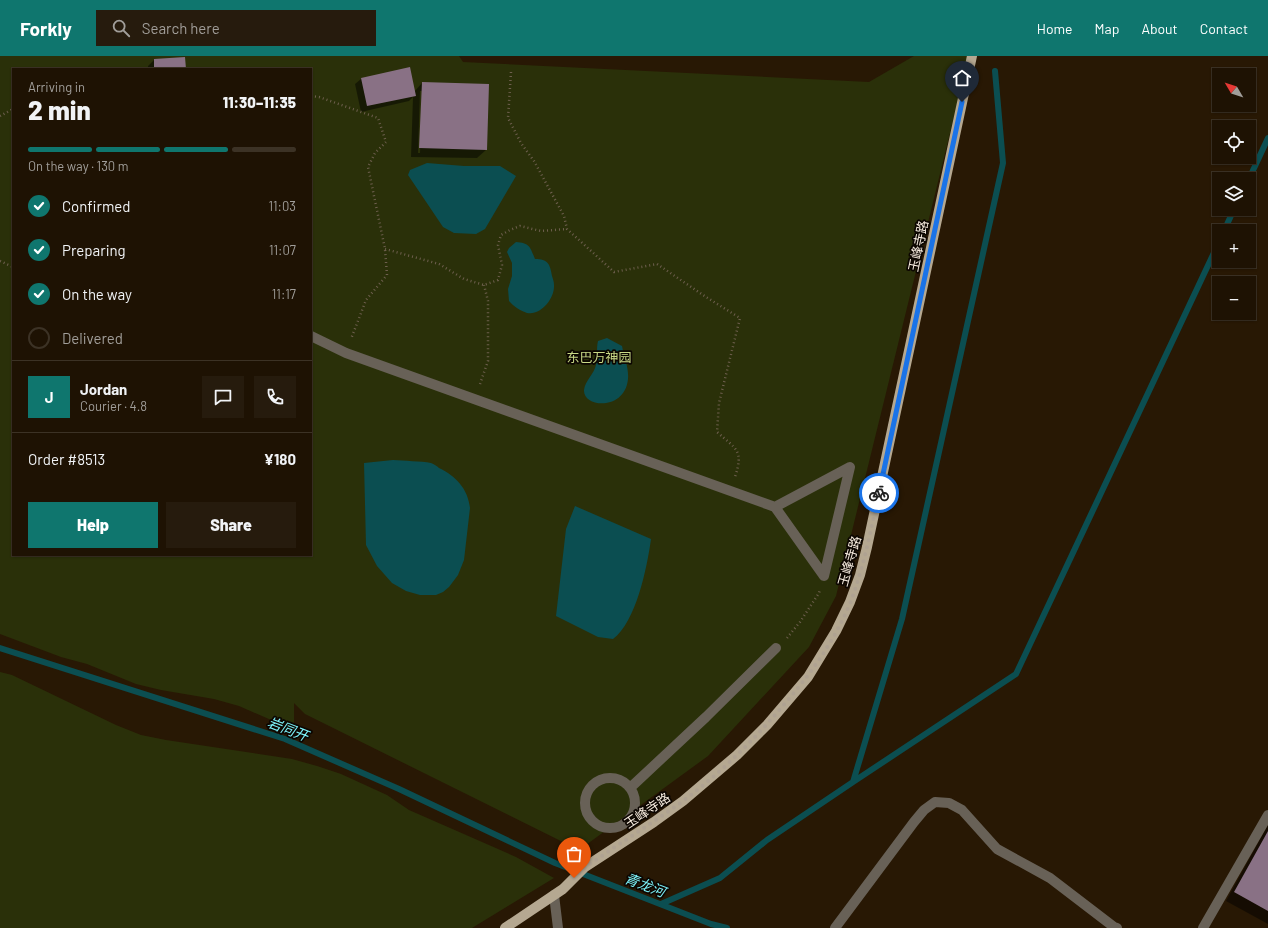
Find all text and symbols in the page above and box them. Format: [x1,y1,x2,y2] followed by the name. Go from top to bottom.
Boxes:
[96,10,376,46] search box
[20,17,72,40] text: Forkly
[110,17,132,39] icon: search
[142,19,220,37] text: Search here
[1037,20,1073,37] text: Home
[1095,20,1119,37] text: Map
[1141,20,1178,37] text: About
[1200,20,1248,37] text: Contact
[945,61,979,102] pin
[951,67,973,89] icon: home
[1212,68,1256,112] north arrow
[1212,68,1256,320] map controls
[28,79,85,95] text: Arriving in
[223,93,296,111] text: 11:30–11:35
[28,94,91,125] text: 2 min
[1212,120,1256,164] button: locate
[28,158,129,174] text: On the way · 130 m
[1212,172,1256,216] button: layers
[28,195,50,217] icon: check
[62,197,130,215] text: Confirmed
[268,198,296,214] text: 11:03
[905,219,931,273] street label: 玉峰寺路
[1212,224,1256,268] button: +
[28,239,50,261] icon: check
[62,241,126,259] text: Preparing
[269,242,296,258] text: 11:07
[1212,276,1256,320] button: −
[28,283,50,305] icon: check
[62,285,132,303] text: On the way
[272,286,296,302] text: 11:17
[62,329,123,347] text: Delivered
[566,349,632,365] park label: 东巴万神园
[202,376,244,418] button: chat
[254,376,296,418] button: phone
[80,380,127,398] text: Jordan
[45,388,53,406] text: J
[80,398,147,414] text: Courier · 4.8
[28,450,105,468] text: Order #8513
[264,450,296,468] text: ¥180
[859,473,899,513] courier
[868,482,890,504] icon: bike
[28,502,158,548] button: Help
[166,502,296,548] button: Share
[834,534,864,588] street label: 玉峰寺路
[266,713,313,745] water label: 岩同开
[621,789,673,831] street label: 玉峰寺路
[557,837,591,878] pin
[563,843,585,865] icon: bag
[623,869,671,901] water label: 青龙河

